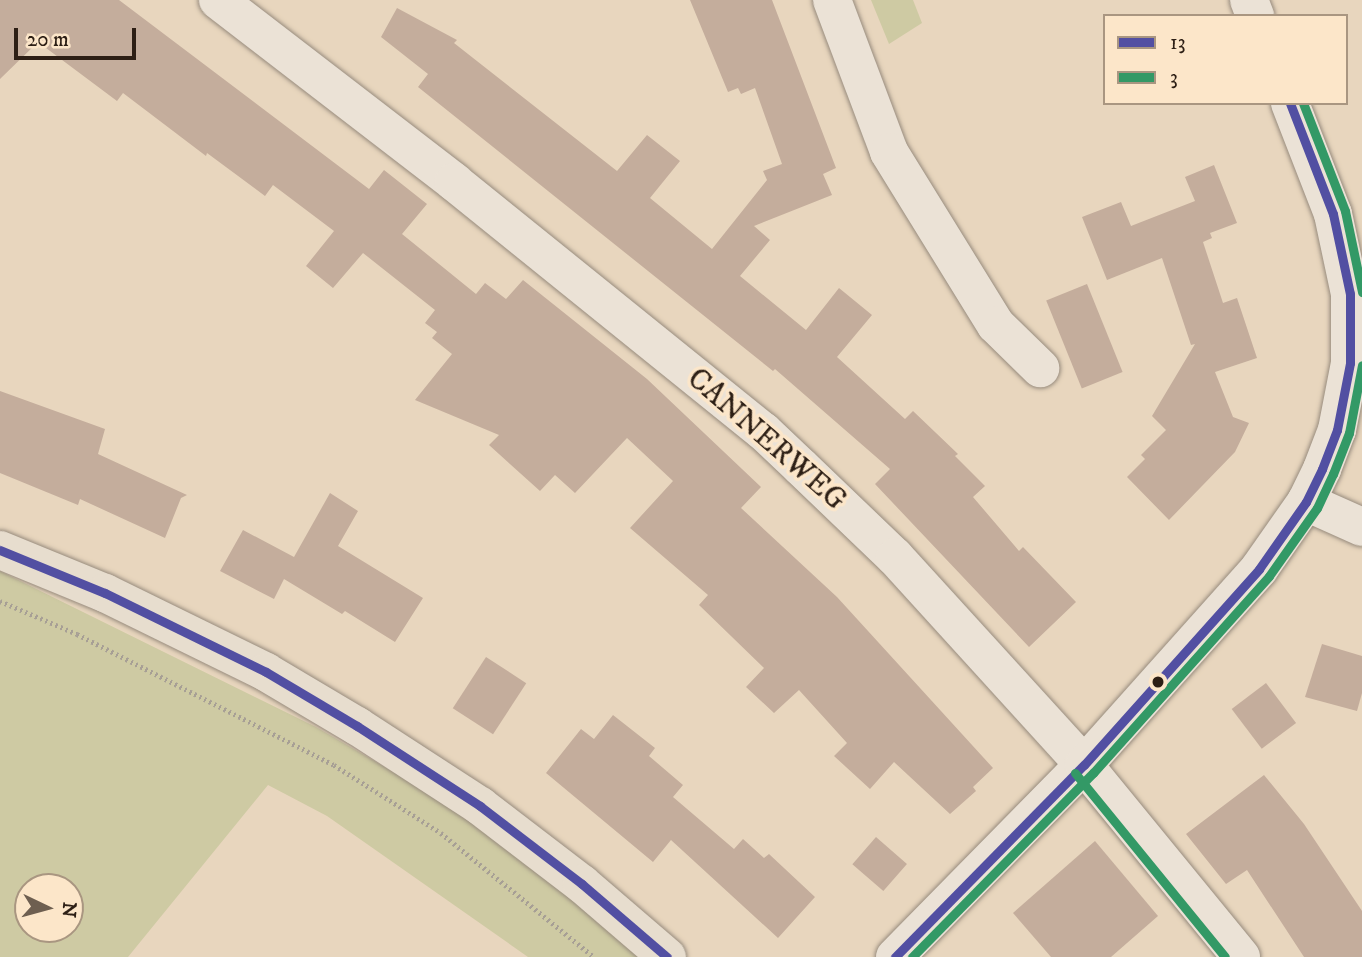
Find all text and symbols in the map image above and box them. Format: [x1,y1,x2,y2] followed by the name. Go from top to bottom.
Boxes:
[18,14,140,58] scale bar
[1103,14,1348,105] legend
[27,27,69,53] text: 20 m
[1170,30,1186,56] text: 13
[1170,65,1178,91] text: 3
[679,361,853,519] street label: CANNERWEG
[1151,675,1165,689] unlabelled marker
[14,873,84,943] north arrow
[56,901,81,918] text: N

